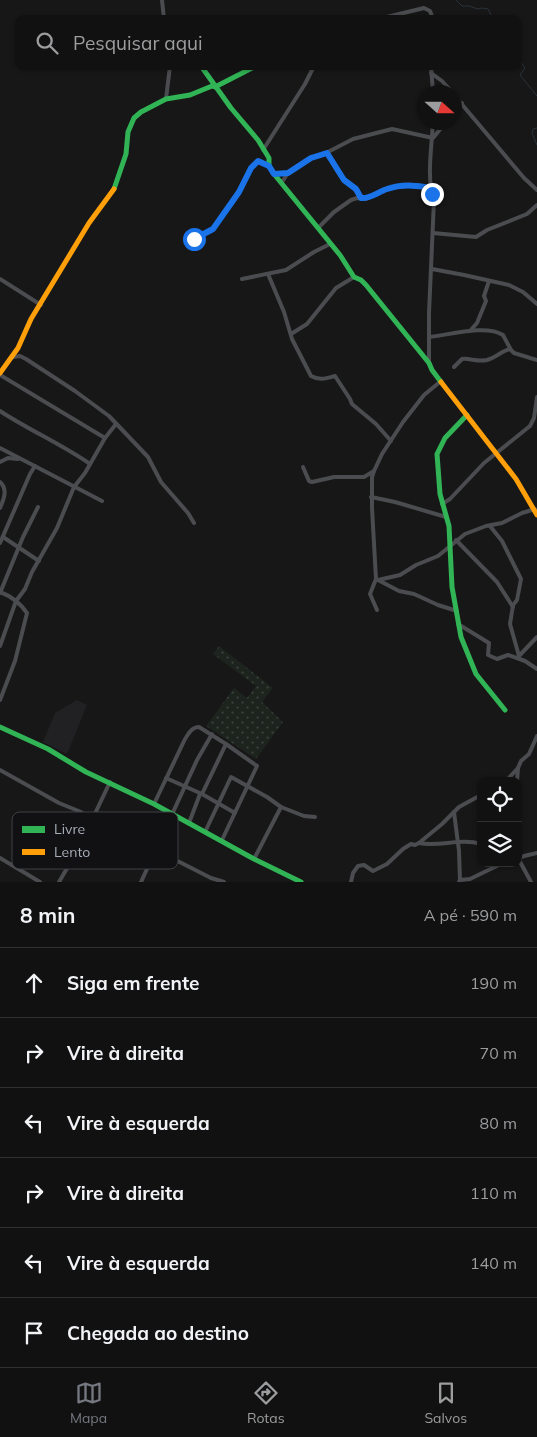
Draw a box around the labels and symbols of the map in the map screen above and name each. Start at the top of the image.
north arrow [417,85,462,130]
route end [421,183,444,206]
route start [183,228,206,251]
legend [12,812,178,869]
text: Livre [54,820,85,838]
text: Lento [54,843,90,861]

